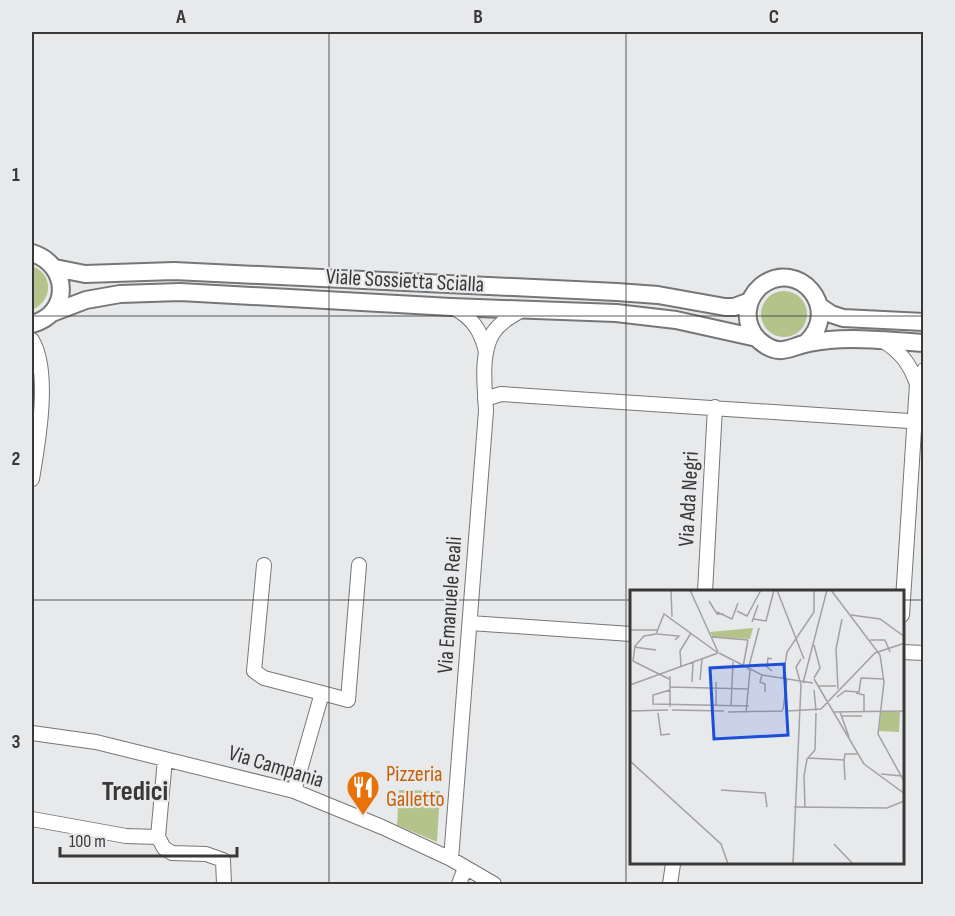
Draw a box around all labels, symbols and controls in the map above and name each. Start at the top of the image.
text: A [175,5,186,29]
text: B [473,5,483,29]
text: C [769,5,779,29]
text: 1 [12,163,20,187]
street label: Viale Sossietta Scialla [325,263,485,299]
text: 2 [12,447,20,471]
street label: Via Ada Negri [673,451,705,547]
street label: Via Emanuele Reali [432,536,468,674]
inset map [630,590,904,865]
text: 3 [12,730,21,754]
street label: Via Campania [225,740,327,794]
place label: Pizzeria Galletto [386,761,445,813]
restaurant icon: Pizzeria Galletto [345,769,381,816]
district label: Tredici [102,775,168,808]
scale bar [60,820,237,858]
text: 100 m [69,831,106,852]

